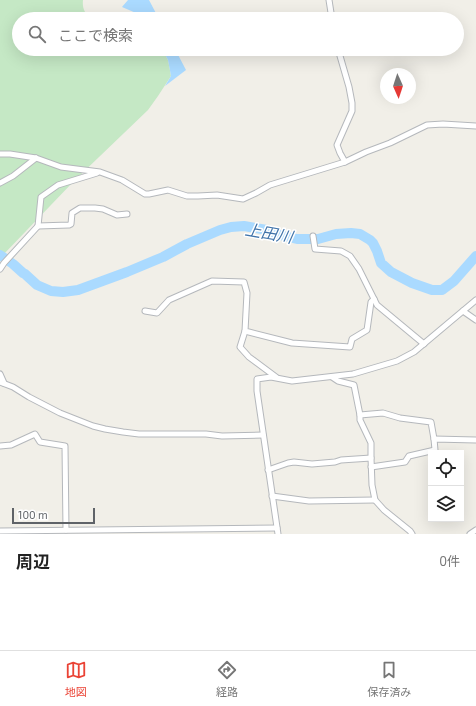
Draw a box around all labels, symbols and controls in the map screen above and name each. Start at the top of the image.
search box [12,12,464,56]
icon: search [26,23,48,45]
text: ここで検索 [58,26,133,44]
north arrow [380,68,416,104]
water label: 上田川 [244,219,296,246]
map controls [428,450,464,522]
button: locate [428,450,464,486]
button: layers [428,486,464,522]
scale bar [12,506,95,525]
text: 100 m [18,508,48,521]
text: 周辺 [16,551,50,571]
text: 0件 [439,553,460,569]
tab: 地図 [65,659,87,699]
tab: 経路 [216,659,238,699]
tab: 保存済み [367,659,411,699]

